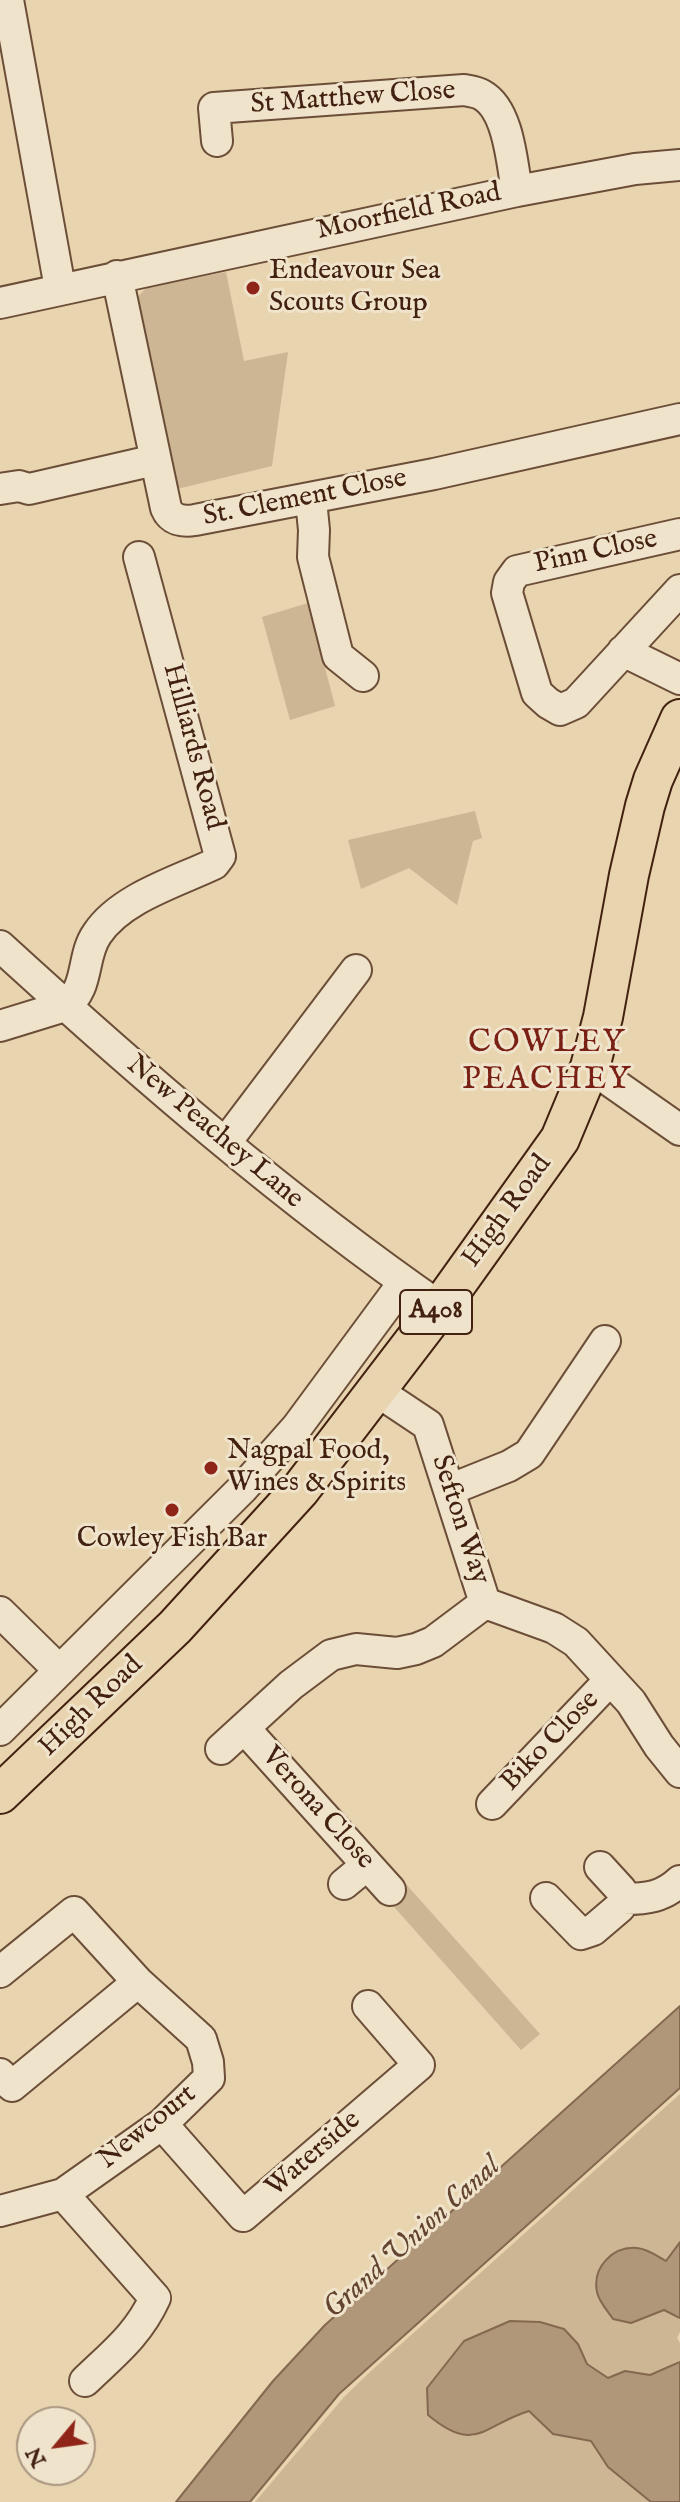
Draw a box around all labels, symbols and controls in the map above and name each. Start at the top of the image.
street label: St Matthew Close [249,75,457,123]
street label: Moorfield Road [314,177,504,249]
place label: Endeavour Sea Scouts Group [269,255,440,321]
marker: Endeavour Sea Scouts Group [244,279,262,297]
street label: St. Clement Close [200,463,410,535]
street label: Pinn Close [531,524,661,582]
street label: Hilliards Road [154,660,230,834]
district label: COWLEY PEACHEY [462,1025,632,1100]
street label: New Peachey Lane [119,1049,309,1217]
street label: High Road [456,1149,560,1275]
road number: A408 [400,1290,472,1334]
place label: Nagpal Food, Wines & Spirits [227,1435,406,1501]
street label: Sefton Way [422,1451,496,1589]
marker: Nagpal Food, Wines & Spirits [202,1459,220,1477]
marker: Cowley Fish Bar [163,1501,181,1519]
place label: Cowley Fish Bar [77,1523,267,1557]
street label: High Road [33,1649,151,1765]
street label: Biko Close [495,1685,607,1799]
street label: Verona Close [253,1741,381,1877]
street label: Newcourt [92,2078,204,2178]
street label: Waterside [260,2105,368,2205]
water label: Grand Union Canal [317,2150,509,2328]
north arrow [16,2406,96,2486]
text: N [20,2442,54,2472]

